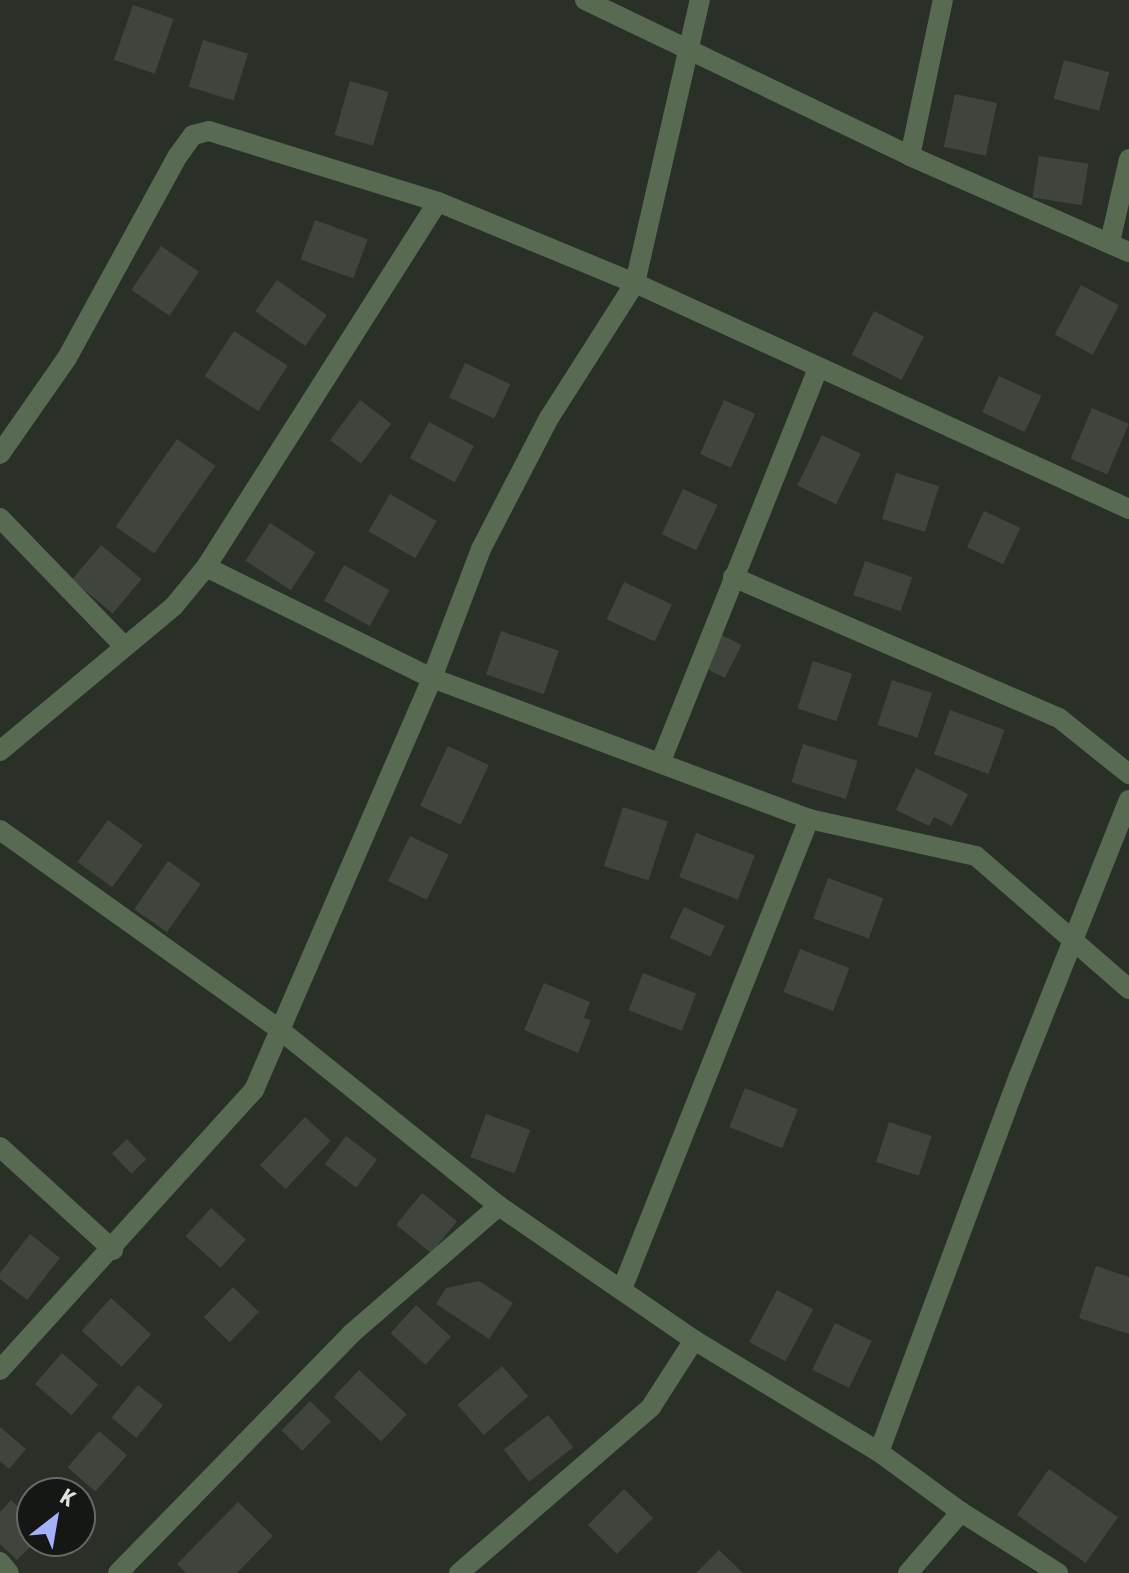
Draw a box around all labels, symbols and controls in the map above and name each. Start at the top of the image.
north arrow [16,1477,96,1557]
text: K [56,1484,79,1512]

